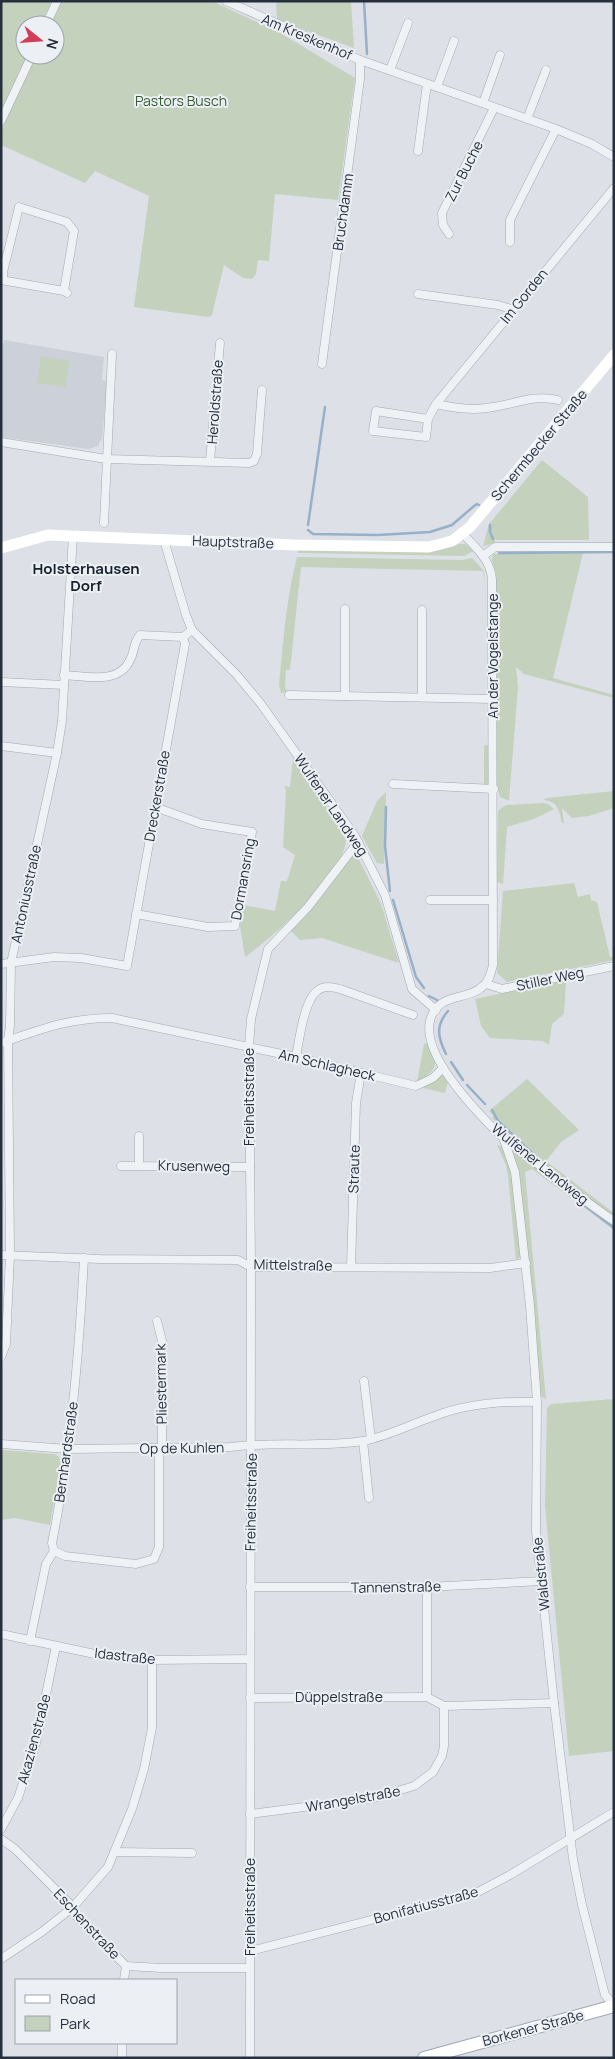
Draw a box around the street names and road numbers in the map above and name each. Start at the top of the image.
street label: Am Kreskenhof [259,9,356,64]
street label: Zur Buche [440,137,487,204]
street label: Bruchdamm [328,172,357,252]
street label: Im Gorden [496,264,552,327]
street label: Heroldstraße [202,359,227,445]
street label: Schermbecker Straße [486,385,591,504]
street label: Hauptstraße [192,531,274,552]
street label: An der Vogelstange [483,593,502,719]
street label: Dreckerstraße [139,749,174,843]
street label: Wulfener Landweg [290,750,373,860]
street label: Dormansring [226,836,259,921]
street label: Antoniusstraße [6,843,45,945]
street label: Stiller Weg [514,962,586,995]
street label: Am Schlagheck [277,1044,378,1085]
street label: Freiheitsstraße [239,1048,258,1146]
street label: Wulfener Landweg [488,1119,593,1209]
street label: Straute [343,1144,364,1194]
street label: Krusenweg [158,1155,230,1176]
street label: Mittelstraße [253,1254,333,1275]
street label: Pliestermark [150,1342,171,1425]
street label: Bernhardstraße [49,1400,82,1504]
street label: Op de Kuhlen [140,1437,224,1458]
street label: Freiheitsstraße [240,1453,261,1551]
street label: Waldstraße [527,1536,554,1612]
street label: Tannenstraße [351,1576,441,1597]
street label: Idastraße [94,1643,157,1668]
street label: Düppelstraße [295,1687,383,1706]
street label: Akazienstraße [12,1692,55,1786]
street label: Wrangelstraße [304,1781,402,1816]
street label: Freiheitsstraße [240,1858,259,1956]
street label: Bonifatiusstraße [371,1881,480,1928]
street label: Eschenstraße [50,1884,125,1963]
street label: Borkener Straße [480,2005,586,2050]

